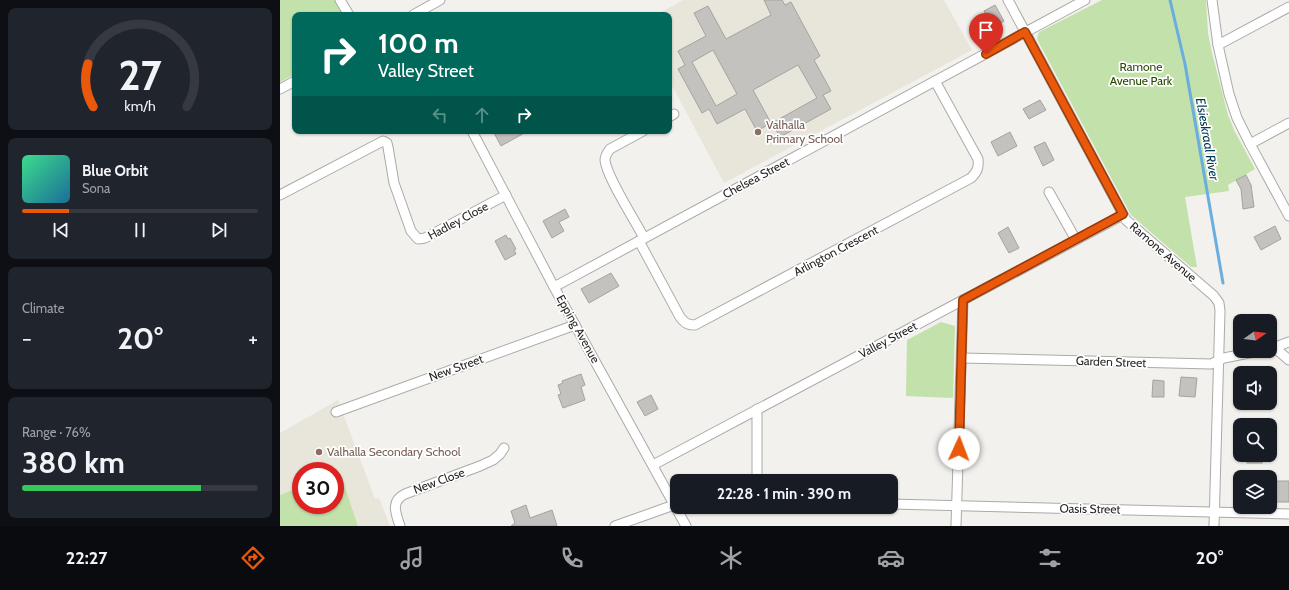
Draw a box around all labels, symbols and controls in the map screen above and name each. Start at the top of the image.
pin [969,13,1003,54]
icon: arrive [975,19,997,41]
text: 100 m [378,26,459,60]
icon: right [312,28,364,80]
text: 27 [118,50,162,100]
park label: Ramone Avenue Park [1110,59,1173,88]
text: Valley Street [378,60,474,82]
text: km/h [124,96,156,114]
water label: Elsieskraal River [1193,97,1223,182]
icon: left [429,104,451,126]
icon: ahead [471,104,493,126]
icon: right [513,104,535,126]
place label: Valhalla Primary School [766,117,843,146]
marker: Valhalla Primary School [753,127,763,137]
street label: Chelsea Street [720,154,792,201]
text: Blue Orbit [82,162,148,180]
text: Sona [82,180,110,196]
street label: Hadley Close [425,198,491,243]
icon: previous [50,219,72,241]
icon: pause [129,219,151,241]
icon: next [208,219,230,241]
street label: Ramone Avenue [1127,219,1200,285]
street label: Arlington Crescent [791,222,881,279]
street label: Epping Avenue [553,292,603,366]
text: Climate [22,300,64,316]
north arrow [1233,314,1277,358]
map controls [1233,314,1277,514]
street label: Valley Street [856,318,919,361]
text: 20° [117,320,163,357]
text: − [22,325,32,352]
text: + [248,325,258,352]
street label: New Street [427,351,485,384]
street label: Garden Street [1076,353,1147,370]
button: sound [1233,366,1277,410]
button: search [1233,418,1277,462]
text: Range · 76% [22,424,91,440]
position arrow [938,428,980,470]
text: 380 km [22,444,125,481]
place label: Valhalla Secondary School [327,444,461,459]
marker: Valhalla Secondary School [314,447,324,457]
speed limit sign: 30 [292,462,344,514]
street label: New Close [411,464,467,497]
button: layers [1233,470,1277,514]
text: 22:28 · 1 min · 390 m [717,485,851,503]
street label: Oasis Street [1059,500,1121,517]
icon: directions [239,544,267,572]
icon: music [398,544,426,572]
icon: phone [558,544,586,572]
icon: climate [717,544,745,572]
icon: car [877,544,905,572]
icon: filters [1036,544,1064,572]
text: 22:27 [66,547,107,569]
text: 20° [1196,547,1223,569]

